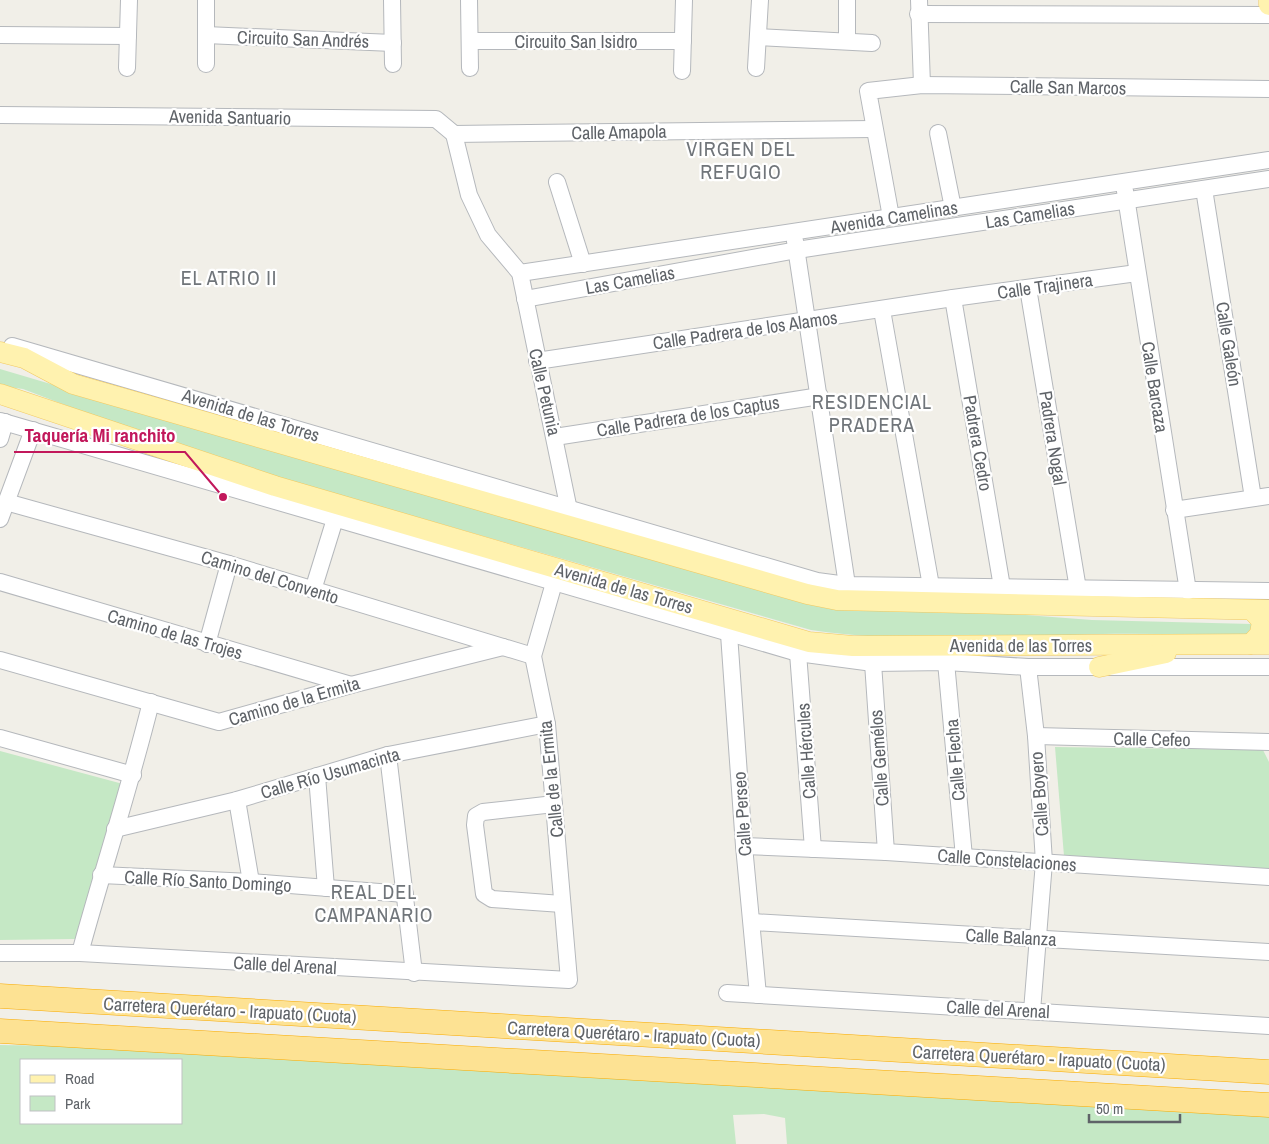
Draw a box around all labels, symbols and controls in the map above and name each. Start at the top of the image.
street label: Circuito San Andrés [237,24,369,54]
street label: Circuito San Isidro [514,29,638,54]
street label: Calle San Marcos [1010,73,1126,101]
street label: Avenida Santuario [168,103,291,131]
street label: Calle Amapola [571,119,667,145]
district label: VIRGEN DEL REFUGIO [686,135,796,185]
street label: Avenida Camelinas [828,195,959,240]
street label: Las Camelias [983,196,1077,234]
street label: Las Camelias [583,260,677,300]
district label: EL ATRIO II [181,264,277,291]
street label: Calle Trajinera [996,267,1094,305]
street label: Calle Galeón [1210,300,1248,388]
street label: Calle Padrera de los Alamos [651,305,839,355]
street label: Calle Barcaza [1135,340,1175,434]
street label: Calle Petunia [523,346,567,438]
street label: Avenida de las Torres [178,382,323,448]
district label: RESIDENCIAL PRADERA [812,388,932,438]
street label: Calle Padrera de los Captus [595,389,781,443]
street label: Padrera Nogal [1033,389,1073,487]
street label: Padrera Cedro [957,393,999,493]
callout: Taquería Mi ranchito [14,418,185,452]
text: Taquería Mi ranchito [24,422,176,448]
street label: Camino del Convento [198,544,342,610]
street label: Avenida de las Torres [551,556,696,620]
street label: Camino de las Trojes [105,603,245,665]
street label: Avenida de las Torres [949,633,1092,658]
street label: Camino de la Ermita [225,670,363,732]
street label: Calle Hércules [790,702,822,800]
street label: Calle Gemélos [863,709,895,807]
street label: Calle Flecha [939,718,971,802]
street label: Calle de la Ermita [532,719,570,839]
street label: Calle Cefeo [1113,726,1191,752]
street label: Calle Río Usumacinta [258,741,402,805]
street label: Calle Boyero [1024,751,1054,837]
street label: Calle Perseo [727,771,757,857]
street label: Calle Constelaciones [937,843,1077,877]
street label: Calle Río Santo Domingo [124,864,292,898]
district label: REAL DEL CAMPANARIO [314,878,434,928]
street label: Calle Balanza [965,922,1057,952]
street label: Calle del Arenal [233,950,337,980]
street label: Carretera Querétaro - Irapuato (Cuota) [103,991,357,1029]
street label: Calle del Arenal [946,994,1050,1024]
street label: Carretera Querétaro - Irapuato (Cuota) [507,1015,761,1053]
street label: Carretera Querétaro - Irapuato (Cuota) [912,1039,1166,1077]
legend [20,1059,182,1124]
text: Road [65,1068,94,1089]
scale bar [1089,1092,1180,1124]
text: Park [65,1093,91,1114]
text: 50 m [1096,1098,1123,1119]

